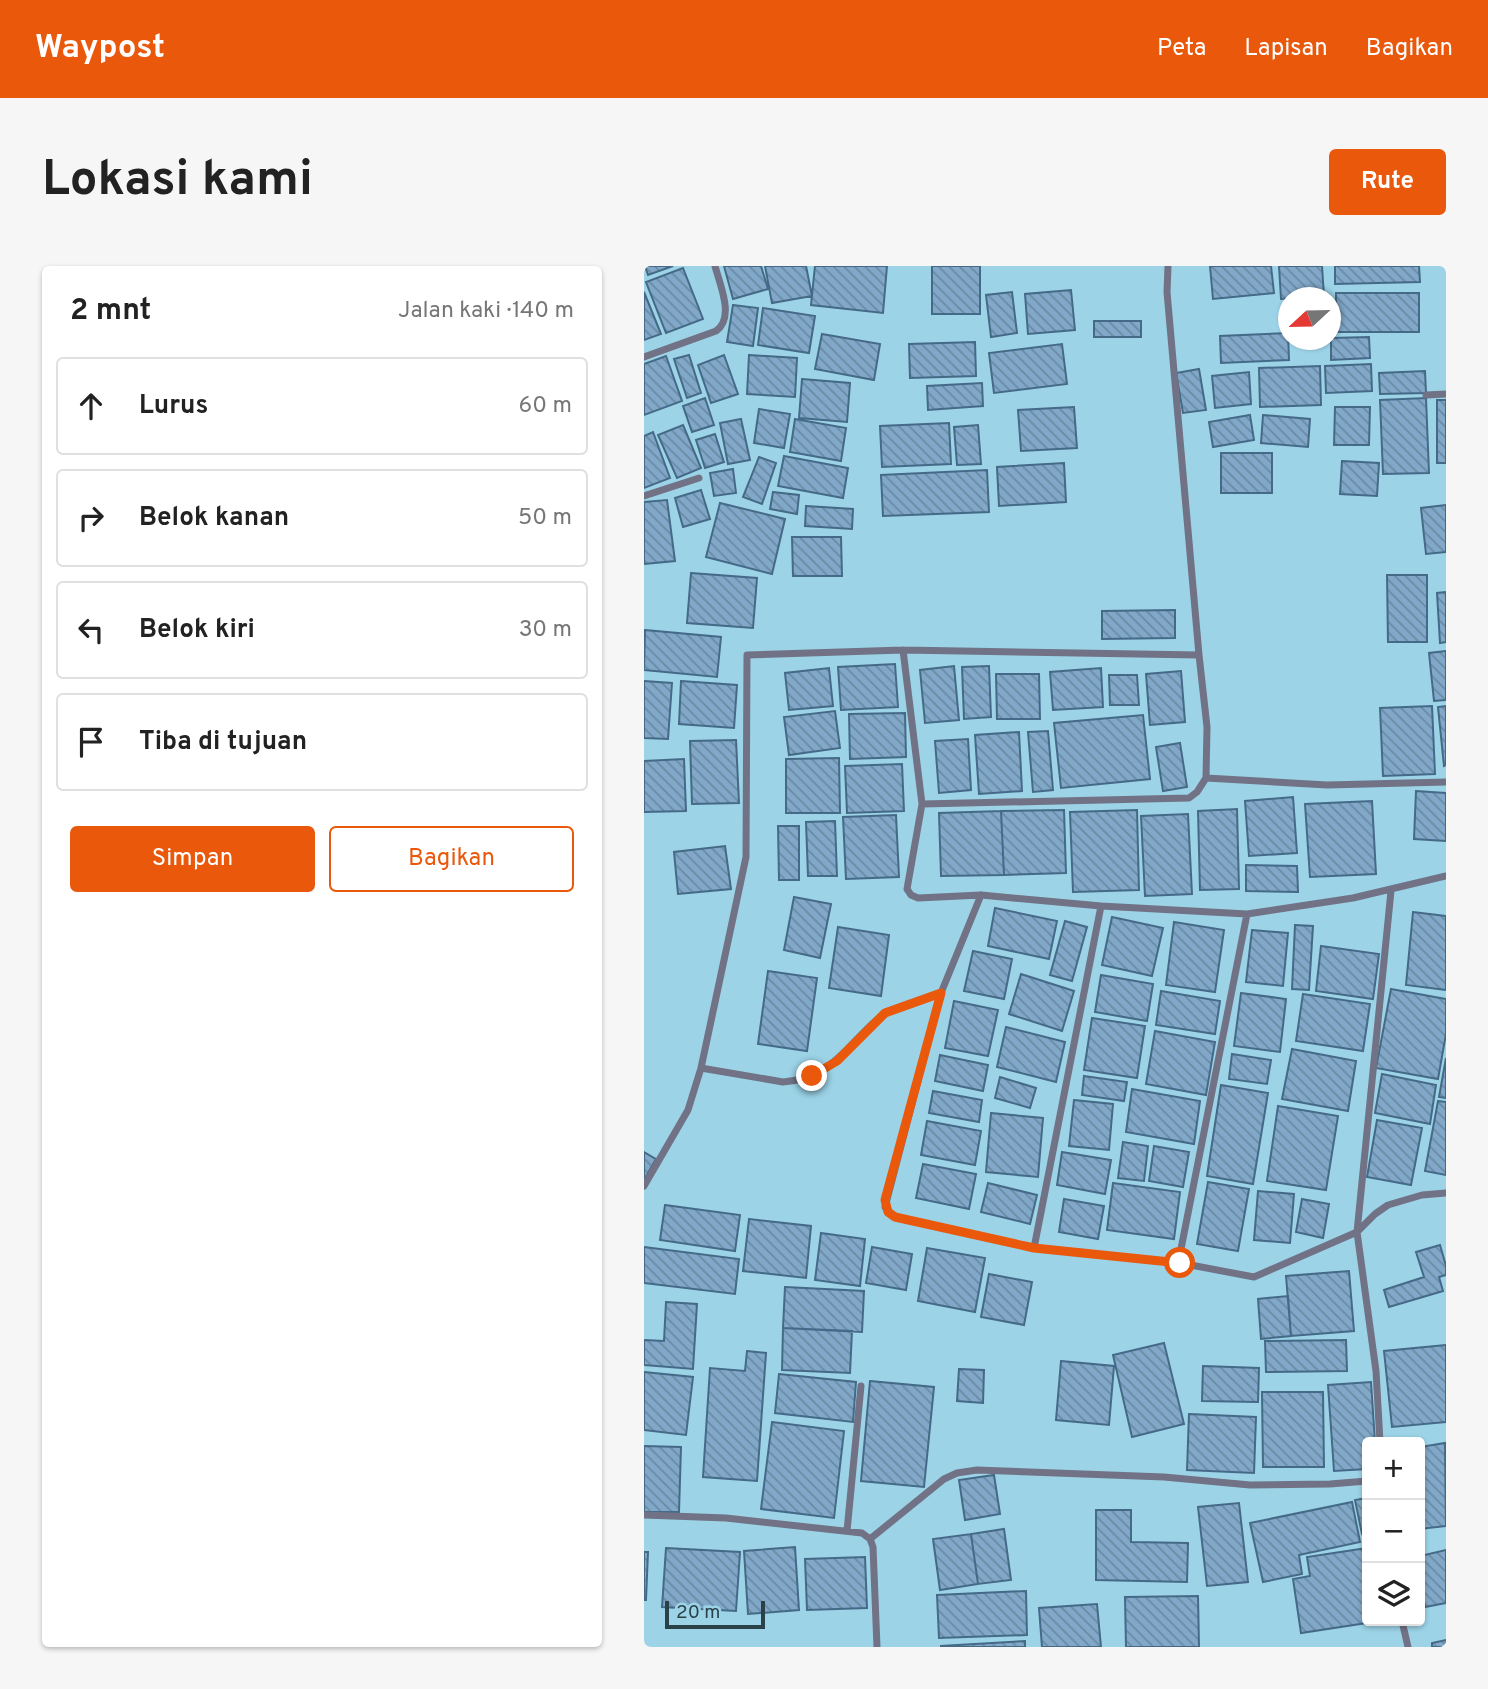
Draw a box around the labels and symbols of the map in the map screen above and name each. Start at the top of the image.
north arrow [1278,287,1341,350]
route end [796,1060,827,1091]
route start [1164,1247,1195,1278]
scale bar [665,1598,765,1630]

